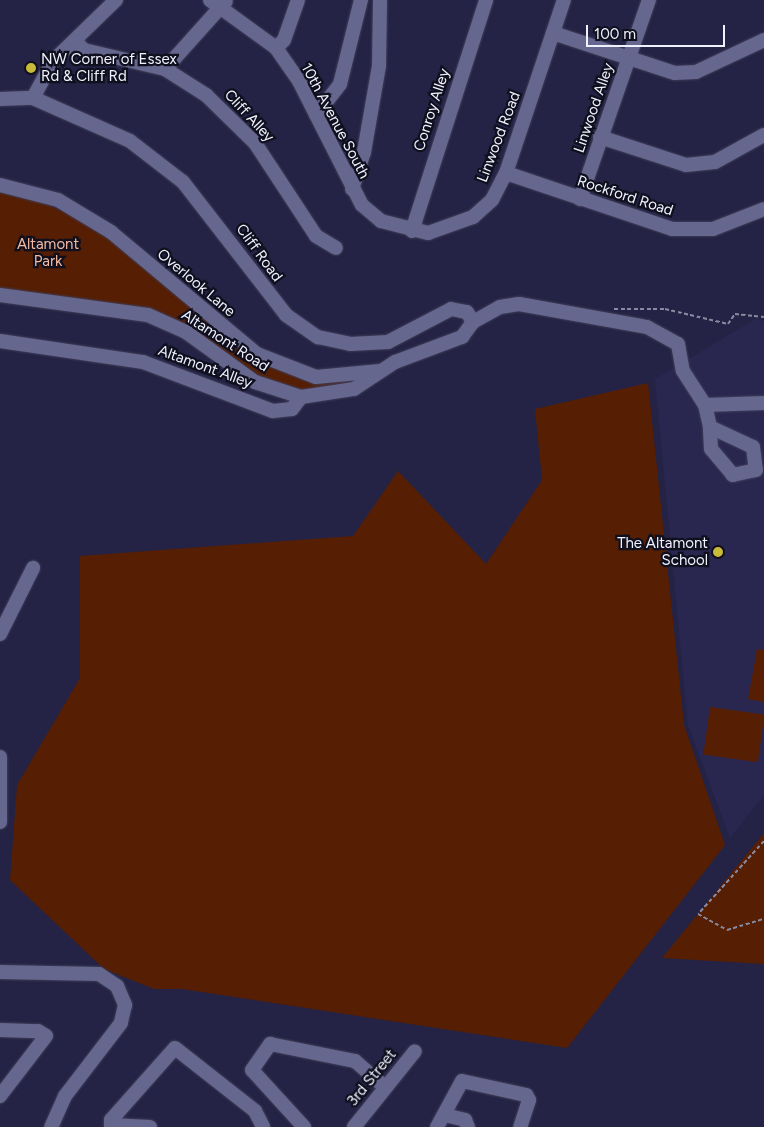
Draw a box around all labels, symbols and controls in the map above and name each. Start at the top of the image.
scale bar [589,15,728,47]
text: 100 m [594,25,636,43]
place label: NW Corner of Essex Rd & Cliff Rd [41,50,177,85]
street label: 10th Avenue South [297,60,373,182]
street label: Linwood Alley [570,61,618,155]
marker: NW Corner of Essex Rd & Cliff Rd [25,62,37,74]
street label: Conroy Alley [410,66,454,154]
street label: Cliff Alley [220,86,278,146]
street label: Linwood Road [473,89,525,185]
street label: Rockford Road [575,172,675,220]
street label: Cliff Road [232,221,286,285]
park label: Altamont Park [17,235,79,270]
street label: Overlook Lane [153,245,239,321]
street label: Altamont Road [178,306,272,376]
street label: Altamont Alley [156,342,254,392]
place label: The Altamont School [617,534,708,569]
marker: The Altamont School [712,546,724,558]
street label: 3rd Street [344,1046,400,1110]

